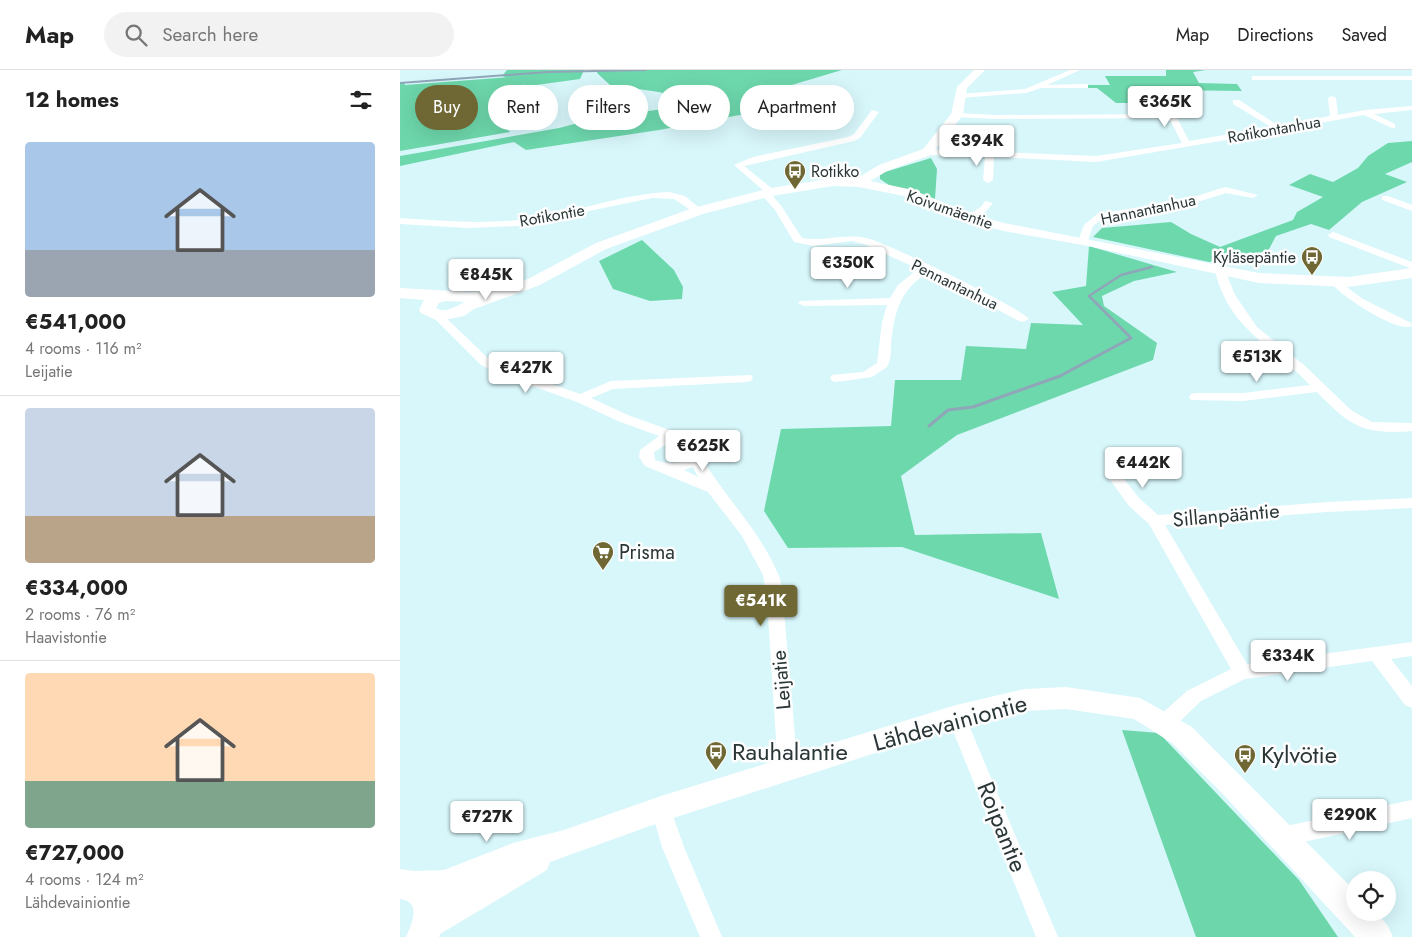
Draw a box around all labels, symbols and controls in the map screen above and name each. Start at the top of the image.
search box [104,12,454,57]
text: Map [25,17,74,52]
icon: search [122,21,150,49]
text: Search here [162,21,258,48]
text: Map [1176,22,1209,48]
text: Directions [1237,22,1313,48]
text: Saved [1341,22,1387,48]
text: 12 homes [25,85,119,115]
chip: Buy [415,85,478,130]
chip: Rent [488,85,558,130]
chip: Filters [568,85,648,130]
chip: New [658,85,730,130]
chip: Apartment [740,85,854,130]
pin: €365K [1130,85,1200,128]
icon: filters [347,86,375,114]
text: €365K [1139,90,1191,113]
street label: Rotikontanhua [1226,110,1322,149]
pin: €394K [942,124,1012,167]
text: €394K [950,129,1004,152]
bus stop icon: Rotikko [783,159,807,190]
place label: Rotikko [811,160,860,183]
icon: home [155,175,245,265]
street label: Koivumäentie [904,184,996,235]
street label: Hannantanhua [1099,188,1198,231]
street label: Rotikontie [518,198,587,233]
bus stop icon: Kyläsepäntie [1300,245,1324,276]
pin: €350K [813,246,883,289]
place label: Kyläsepäntie [1213,246,1296,269]
text: €350K [822,251,874,274]
street label: Pennantanhua [908,254,1002,315]
pin: €845K [451,258,521,301]
text: €845K [459,263,513,286]
text: €541,000 [25,307,126,337]
text: 4 rooms · 116 m² [25,337,142,360]
pin: €513K [1222,340,1292,383]
text: €513K [1232,345,1282,368]
pin: €427K [491,352,561,394]
text: €427K [500,356,552,379]
text: Leijatie [25,360,73,383]
pin: €625K [668,430,738,472]
text: €625K [676,434,730,457]
icon: home [155,440,245,530]
pin: €442K [1108,446,1178,489]
text: €442K [1116,451,1170,474]
street label: Sillanpääntie [1171,496,1281,535]
place label: Prisma [619,538,675,567]
supermarket icon: Prisma [591,540,615,571]
text: €334,000 [25,573,128,603]
pin: €541K [726,584,796,627]
text: €541K [735,589,787,612]
text: 2 rooms · 76 m² [25,603,135,626]
text: Haavistontie [25,626,107,649]
pin: €334K [1253,640,1323,682]
text: €334K [1262,644,1314,667]
street label: Leijatie [764,649,799,711]
street label: Lähdevainiontie [869,685,1031,760]
icon: home [155,705,245,795]
place label: Rauhalantie [732,734,848,769]
place label: Kylvötie [1261,737,1337,772]
bus stop icon: Rauhalantie [704,740,728,771]
bus stop icon: Kylvötie [1233,743,1257,774]
street label: Roipantie [968,776,1036,877]
pin: €290K [1315,798,1385,841]
pin: €727K [452,800,522,843]
text: €290K [1323,803,1377,826]
text: €727K [461,805,513,828]
text: €727,000 [25,838,124,868]
text: 4 rooms · 124 m² [25,868,144,891]
map controls [1346,871,1396,921]
button: locate [1346,871,1396,921]
text: Lähdevainiontie [25,891,130,914]

